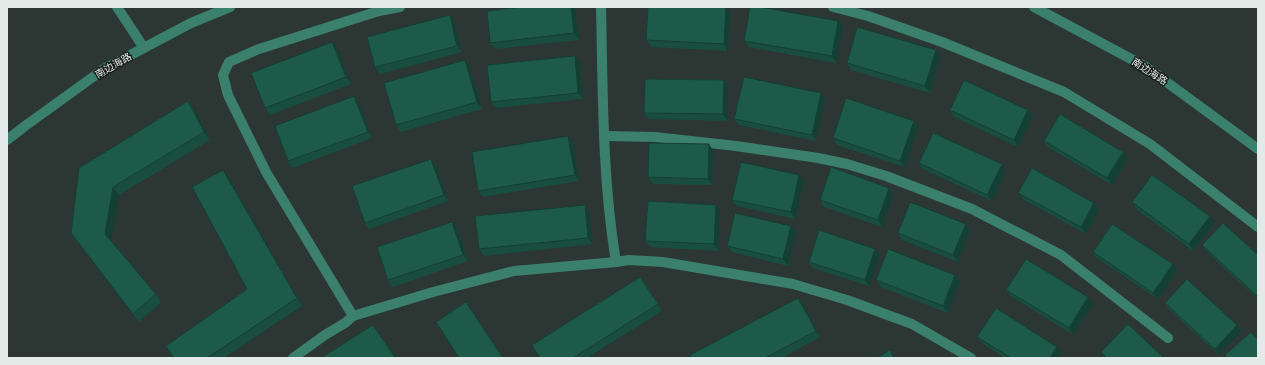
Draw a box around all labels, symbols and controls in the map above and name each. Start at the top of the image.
street label: 南边海路 [93,51,134,81]
street label: 南边海路 [1129,56,1169,88]

